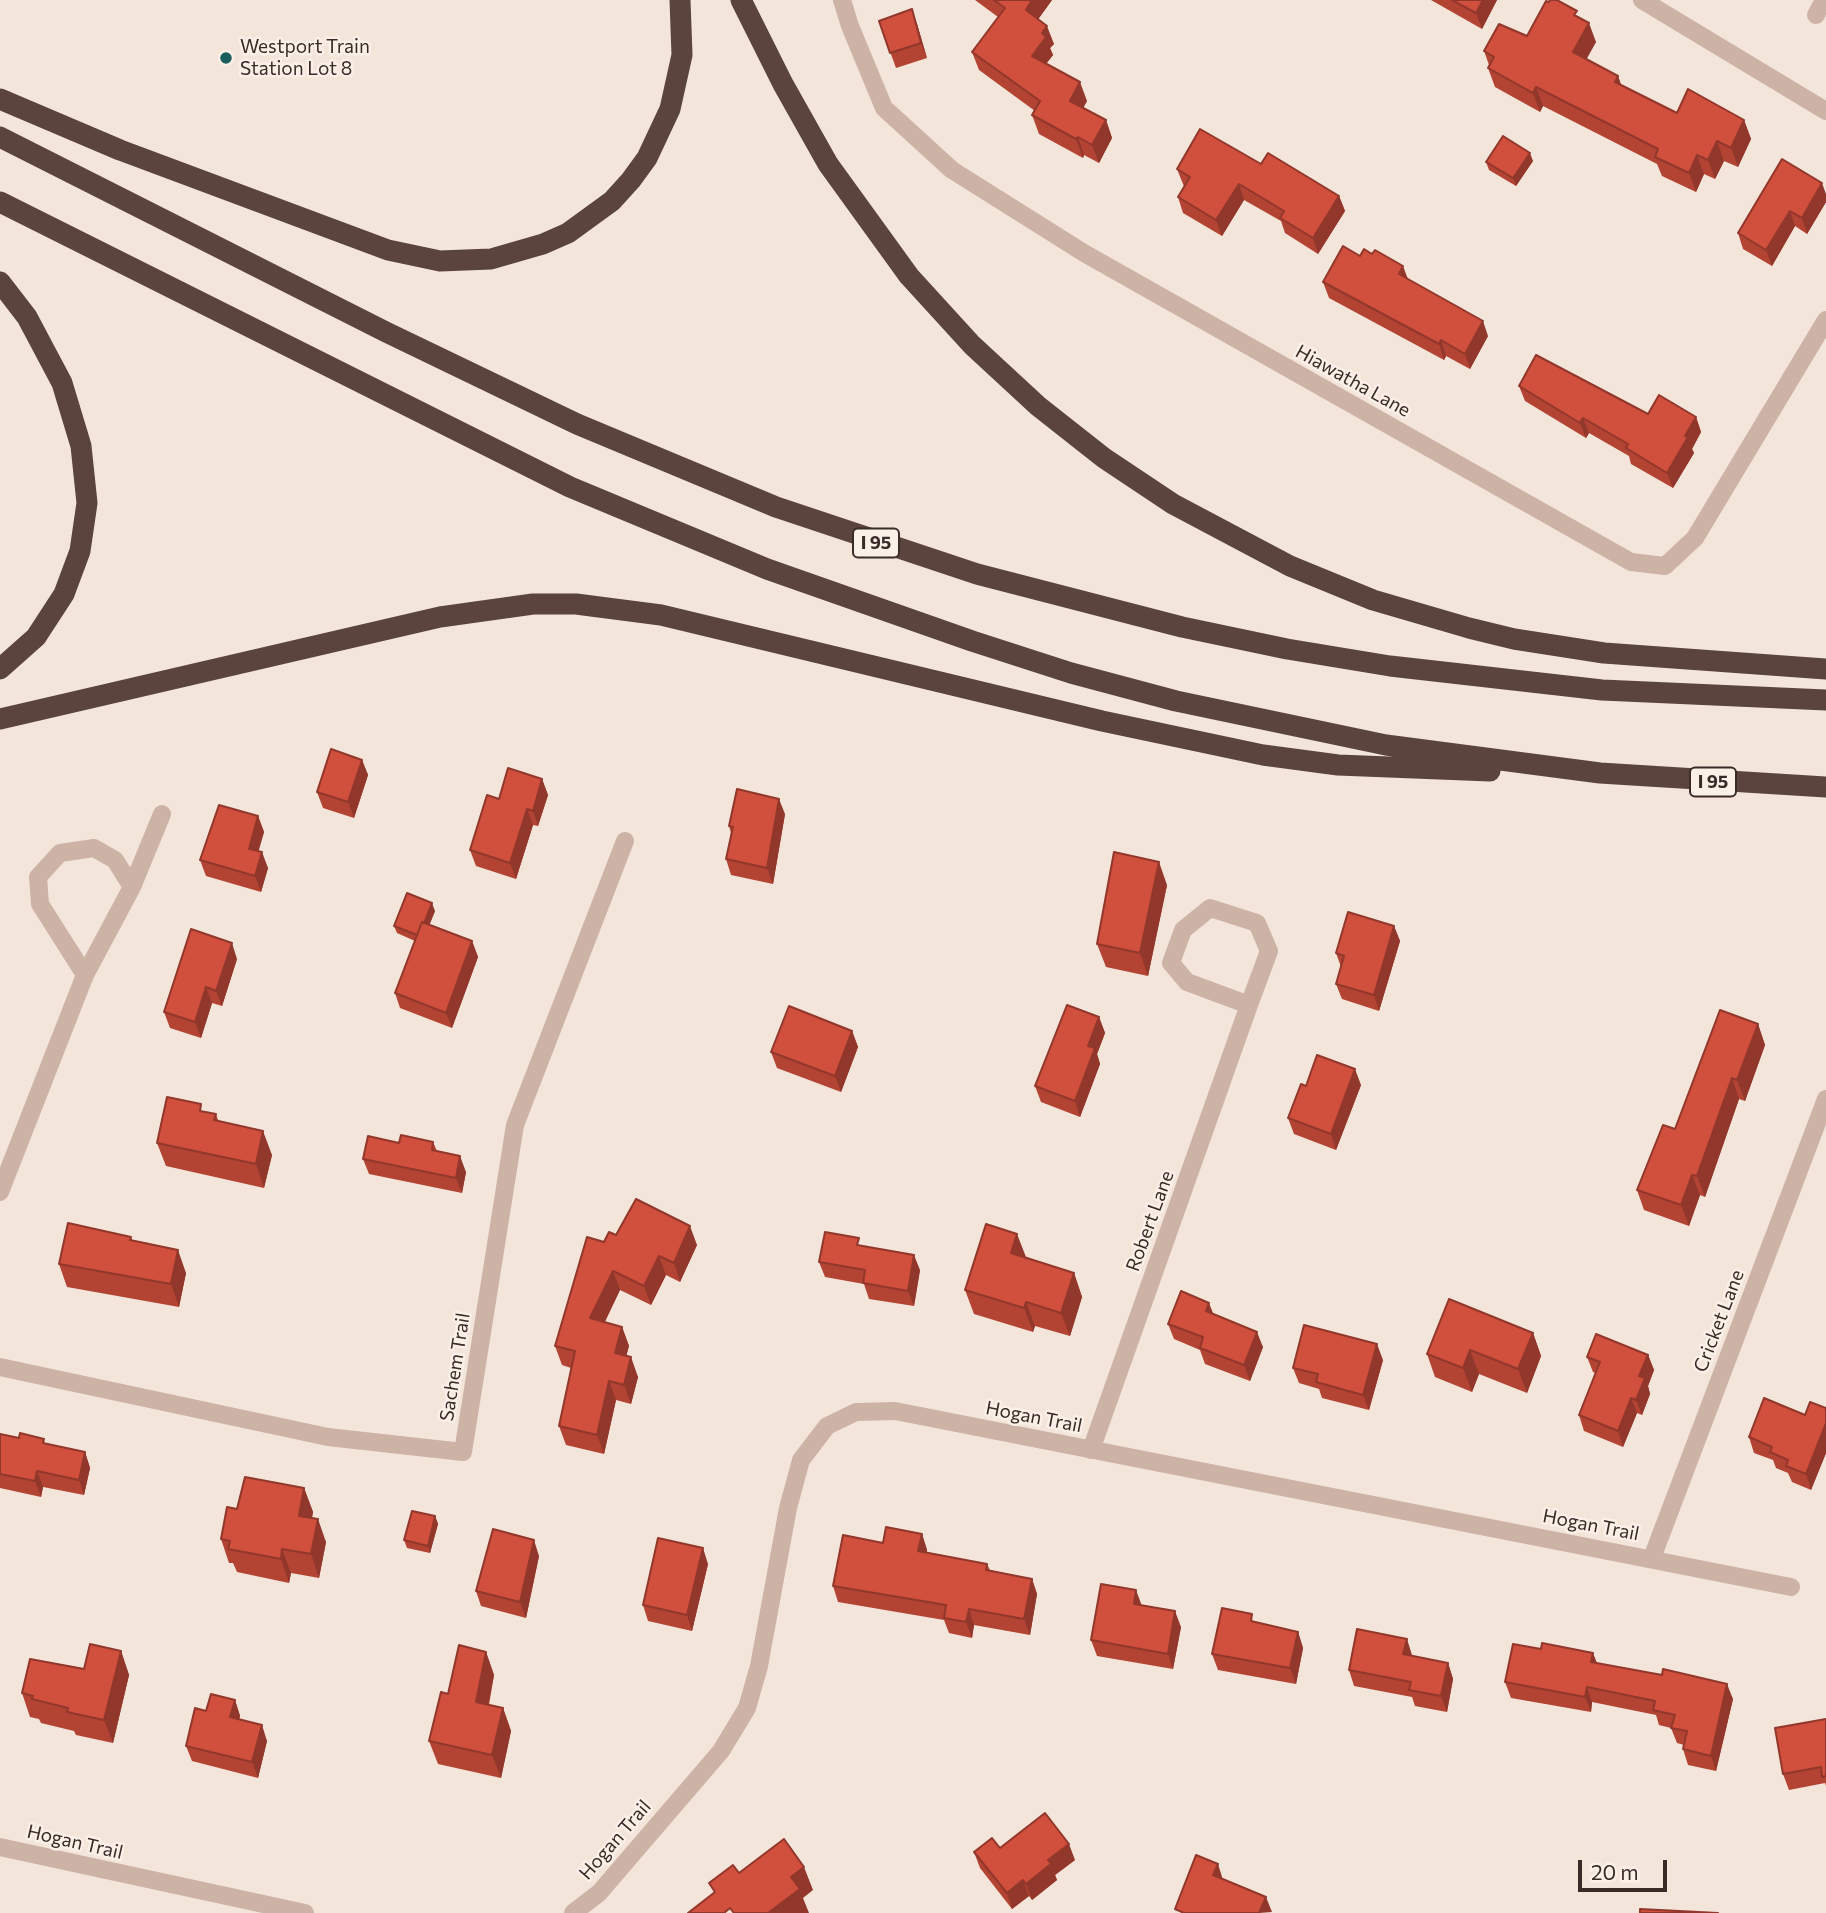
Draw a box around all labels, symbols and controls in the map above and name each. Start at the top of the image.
place label: Westport Train Station Lot 8 [240,36,370,80]
marker: Westport Train Station Lot 8 [218,50,234,66]
street label: Hiawatha Lane [1292,340,1414,422]
road number: I 95 [853,528,899,558]
road number: I 95 [1690,768,1736,796]
street label: Robert Lane [1121,1168,1179,1274]
street label: Cricket Lane [1689,1267,1749,1375]
street label: Sachem Trail [435,1311,475,1423]
street label: Hogan Trail [984,1396,1084,1438]
street label: Hogan Trail [1541,1504,1641,1546]
street label: Hogan Trail [574,1796,656,1884]
street label: Hogan Trail [25,1820,125,1864]
scale bar [1581,1846,1670,1890]
text: 20 m [1591,1859,1639,1884]

